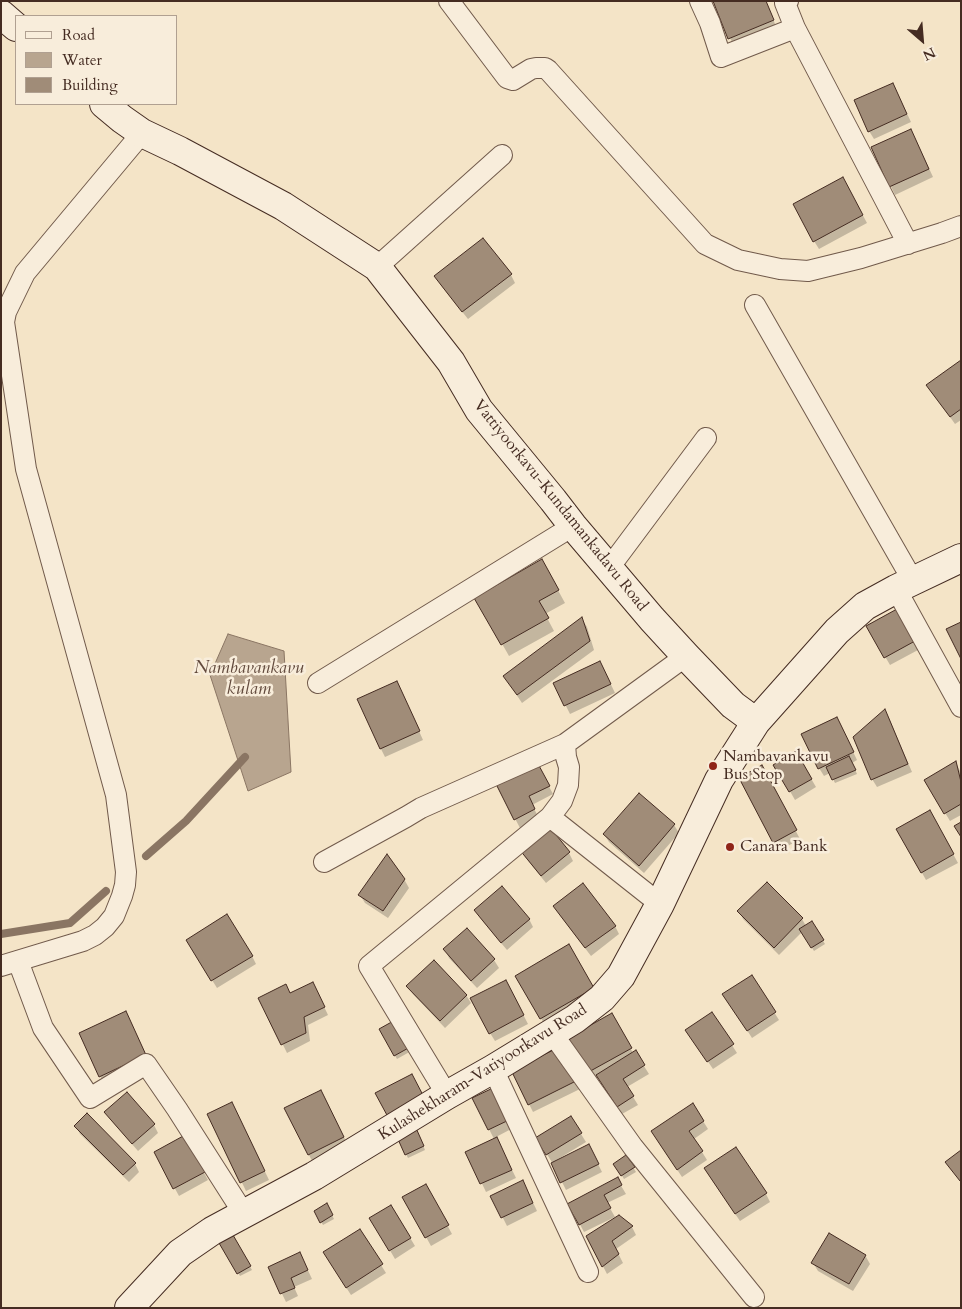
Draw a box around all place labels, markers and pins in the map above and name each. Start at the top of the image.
place label: Nambavankavu Bus Stop [723,747,829,785]
marker: Nambavankavu Bus Stop [707,760,719,772]
place label: Canara Bank [740,837,828,857]
marker: Canara Bank [724,841,736,853]

